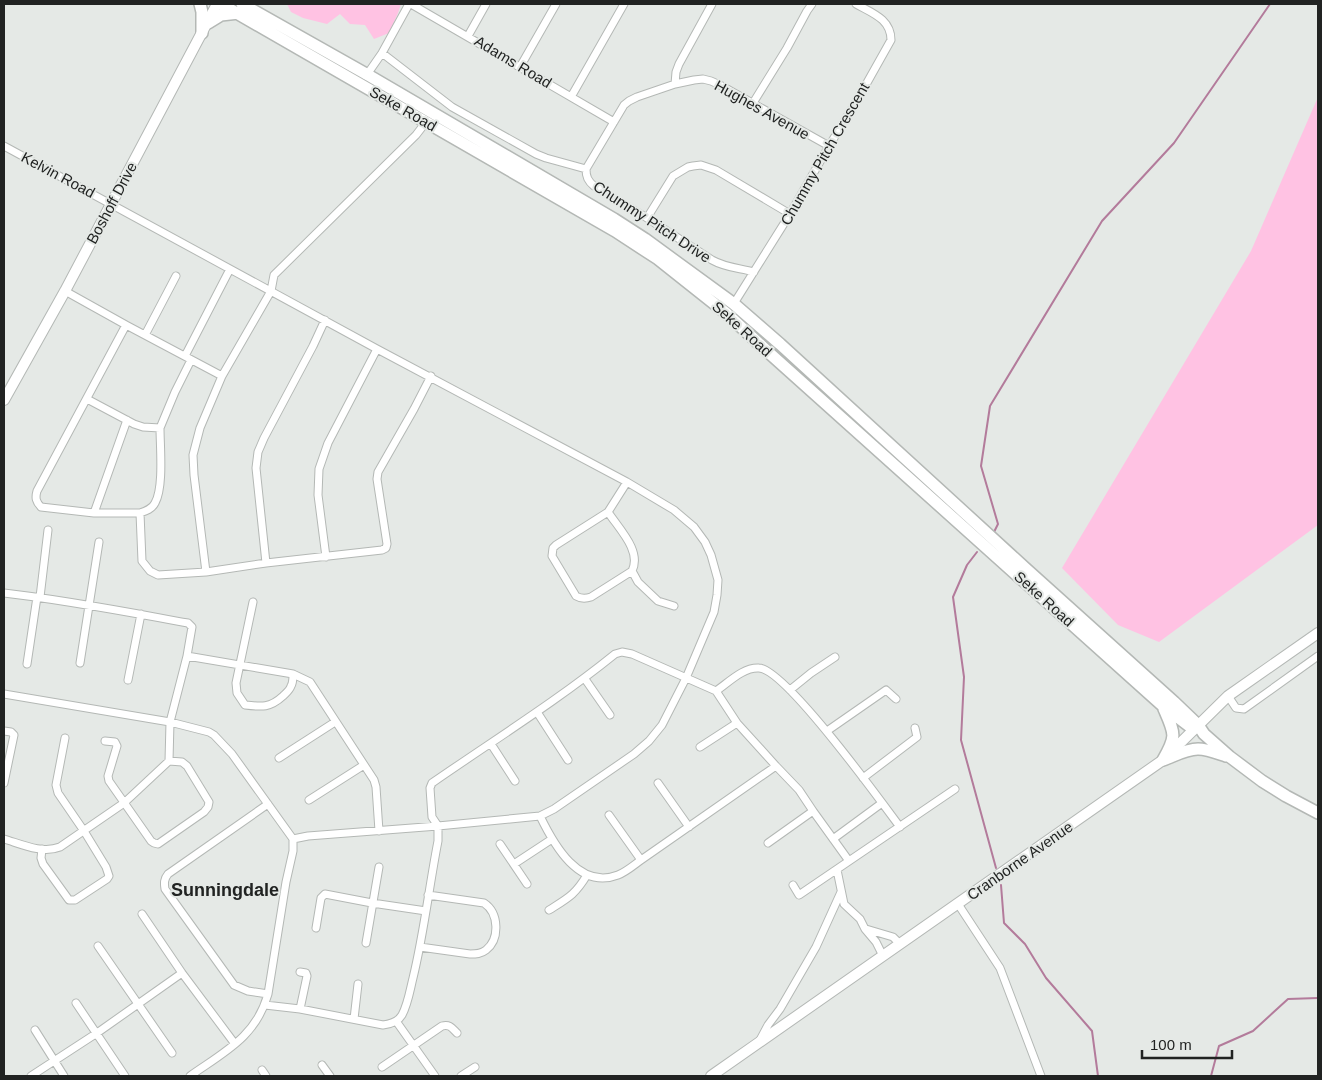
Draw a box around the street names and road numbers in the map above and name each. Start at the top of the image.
street label: Adams Road [472,32,555,91]
street label: Hughes Avenue [712,77,813,143]
street label: Chummy Pitch Crescent [777,79,873,228]
street label: Seke Road [367,83,440,134]
street label: Kelvin Road [19,148,98,201]
street label: Boshoff Drive [83,159,140,246]
street label: Chummy Pitch Drive [590,177,714,266]
street label: Seke Road [709,297,776,360]
street label: Seke Road [1011,567,1078,630]
street label: Cranborne Avenue [964,818,1076,903]

